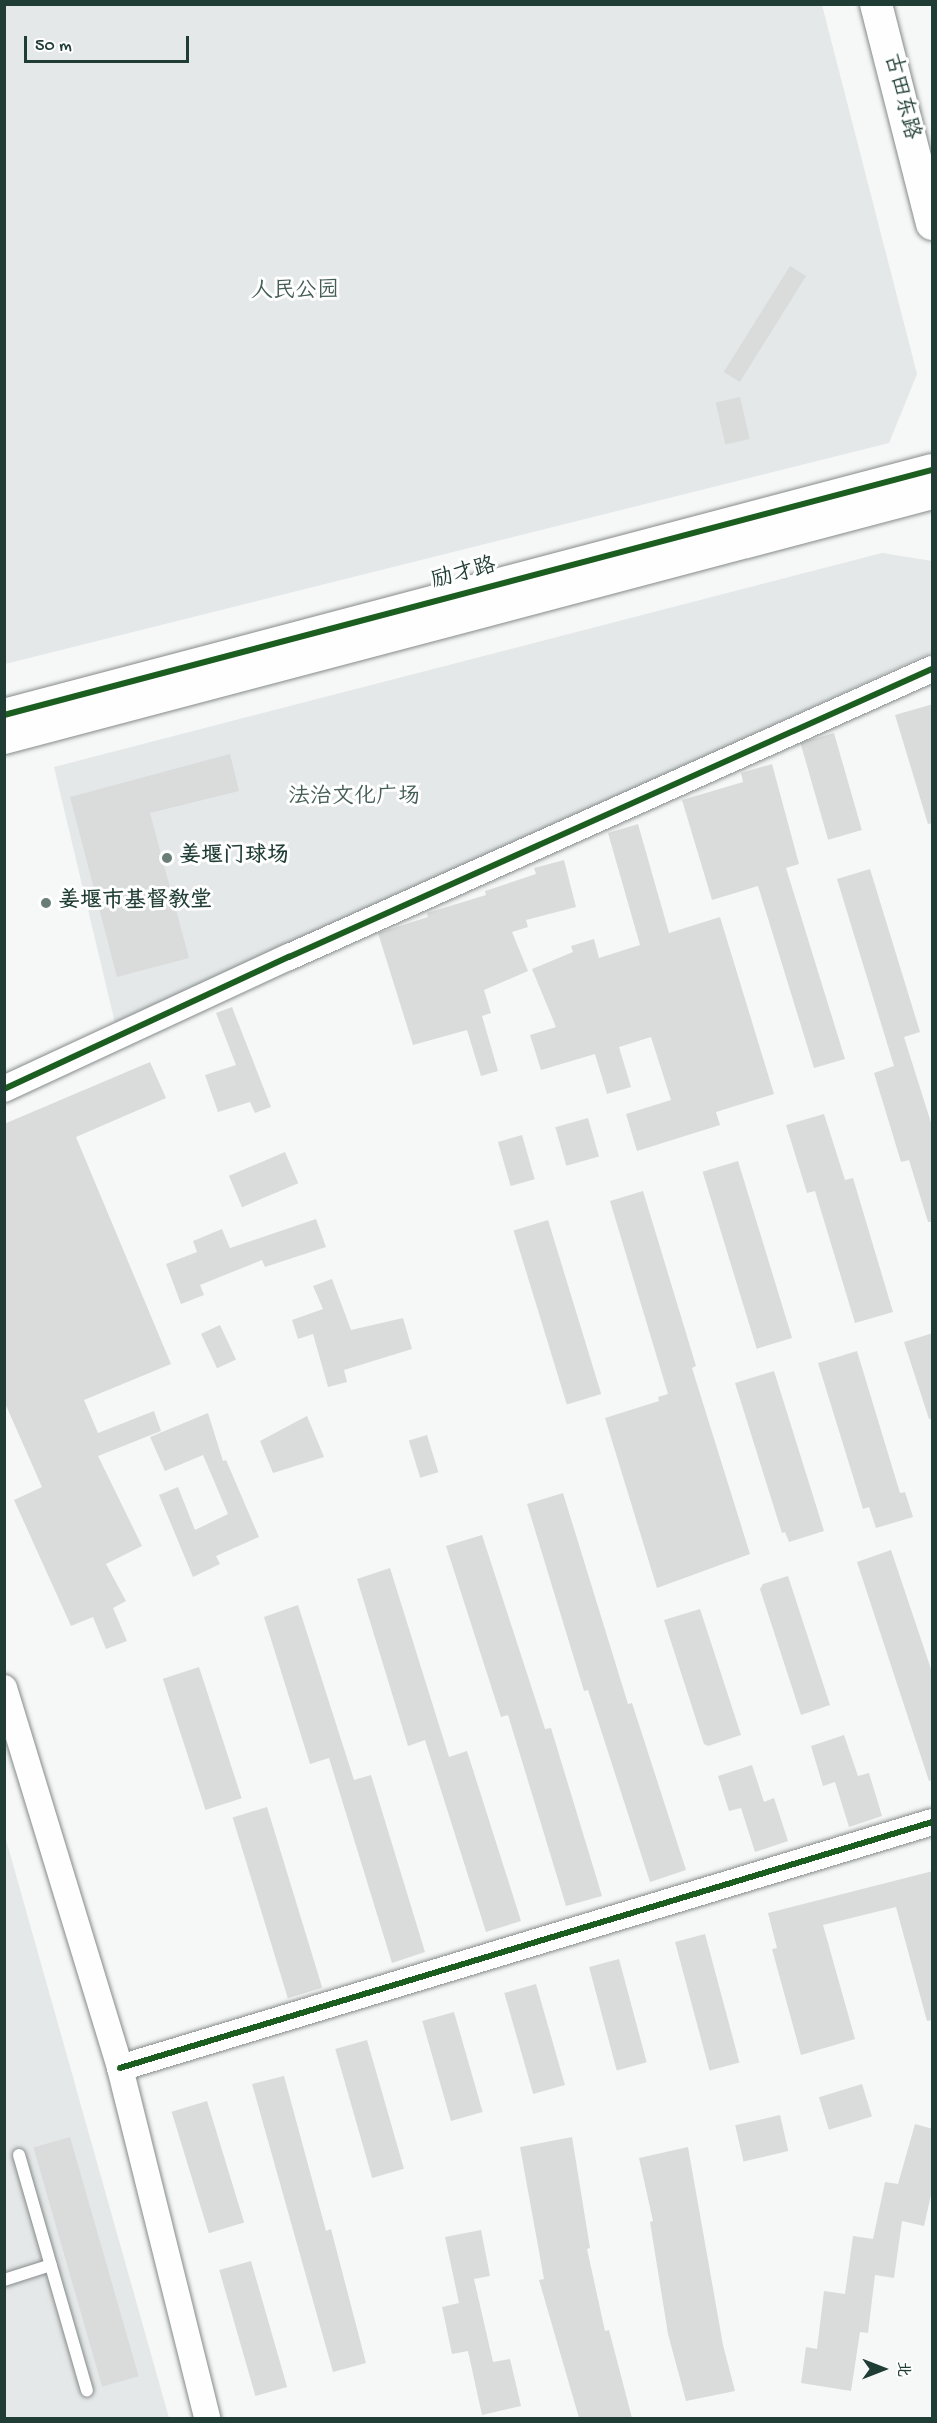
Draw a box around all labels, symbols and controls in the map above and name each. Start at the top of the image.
scale bar [27,24,192,62]
text: 50 m [35,36,72,57]
street label: 古田东路 [877,51,923,143]
park label: 人民公园 [251,280,339,306]
street label: 励才路 [429,554,499,596]
park label: 法治文化广场 [288,786,420,812]
place label: 姜堰门球场 [179,845,289,871]
marker: 姜堰门球场 [160,851,174,865]
place label: 姜堰市基督教堂 [58,890,212,916]
marker: 姜堰市基督教堂 [39,896,53,910]
north arrow [853,2339,913,2399]
text: 北 [892,2361,911,2377]

